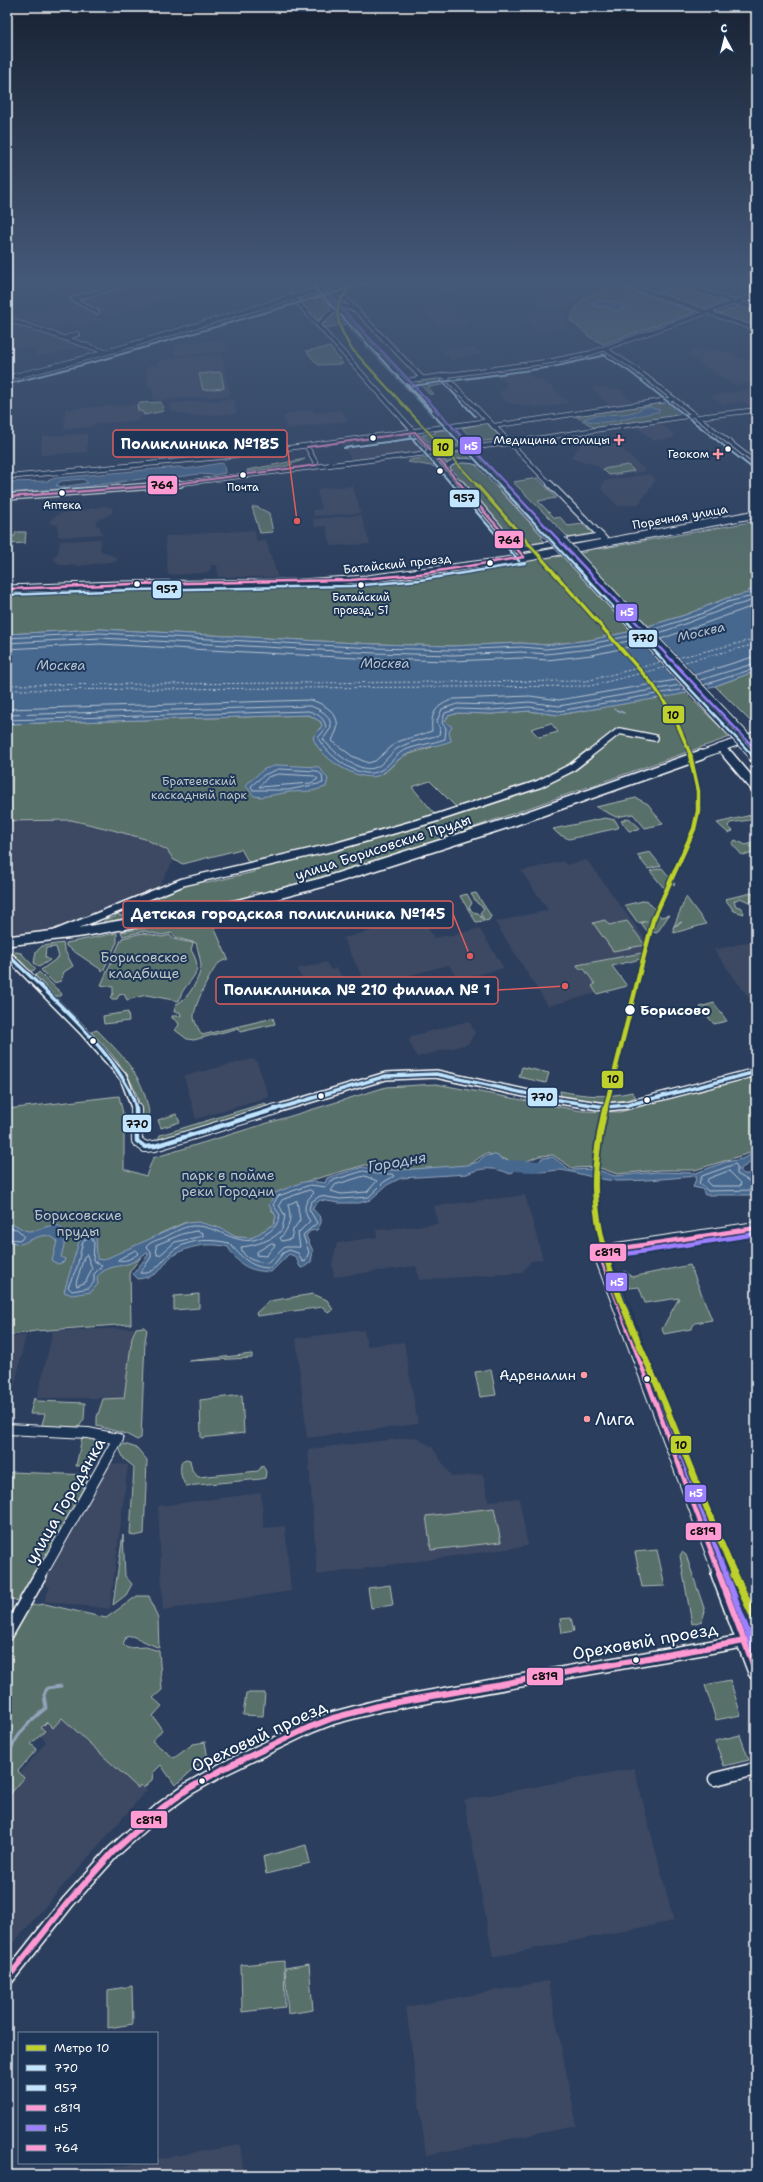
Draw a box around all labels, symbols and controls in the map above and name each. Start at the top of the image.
north arrow [705,18,745,58]
text: С [720,21,728,36]
callout: Поликлиника №185 [113,430,287,457]
place label: Медицина столицы [494,432,610,448]
unlabelled marker [368,433,378,443]
text: Поликлиника №185 [121,434,279,454]
marker: Медицина столицы [613,434,625,446]
line badge: н5 [459,436,482,455]
line badge: 10 [432,438,454,457]
text: н5 [464,439,478,454]
text: 10 [437,440,449,455]
unlabelled marker [723,444,733,454]
place label: Геоком [668,446,709,462]
marker: Геоком [712,448,724,460]
unlabelled marker [435,466,445,476]
marker: Почта [238,470,248,480]
line badge: 764 [147,475,178,495]
text: 764 [151,478,174,493]
place label: Почта [227,480,259,495]
marker: Аптека [57,488,67,498]
line badge: 957 [449,489,480,508]
text: 957 [453,491,475,506]
place label: Аптека [43,498,81,513]
street label: Поречная улица [631,501,729,533]
line badge: 764 [494,530,524,549]
text: 764 [498,533,521,548]
street label: Батайский проезд [342,550,452,578]
unlabelled marker [485,558,495,568]
unlabelled marker [132,579,142,589]
line badge: 957 [152,580,182,599]
marker: Батайский проезд, 51 [356,580,366,590]
text: 957 [156,582,178,597]
place label: Батайский проезд, 51 [332,590,390,618]
line badge: н5 [615,603,638,622]
text: н5 [620,605,634,620]
water label: Москва [675,618,727,646]
line badge: 770 [628,629,658,648]
text: 770 [632,631,655,646]
water label: Москва [361,655,409,672]
water label: Москва [37,657,85,674]
line badge: 10 [662,705,685,724]
text: 10 [667,708,679,723]
park label: Братеевский каскадный парк [151,773,248,803]
street label: улица Борисовские Пруды [293,810,473,884]
callout: Детская городская поликлиника №145 [123,901,453,928]
text: Детская городская поликлиника №145 [131,904,445,924]
park label: Борисовское кладбище [100,948,188,982]
callout: Поликлиника № 210 филиал № 1 [216,977,498,1004]
text: Поликлиника № 210 филиал № 1 [224,980,491,1000]
place label: Борисово [640,1001,710,1019]
marker: Борисово [623,1003,637,1017]
unlabelled marker [88,1036,98,1046]
line badge: 10 [601,1070,624,1089]
text: 10 [607,1072,619,1087]
line badge: 770 [527,1087,558,1107]
text: 770 [531,1090,554,1105]
unlabelled marker [316,1091,326,1101]
unlabelled marker [642,1095,652,1105]
line badge: 770 [122,1114,152,1133]
text: 770 [126,1117,149,1132]
water label: Городня [366,1147,428,1177]
park label: парк в пойме реки Городни [181,1166,275,1200]
park label: Борисовские пруды [34,1206,122,1240]
line badge: с819 [589,1243,627,1262]
text: с819 [595,1245,621,1260]
line badge: н5 [605,1272,628,1292]
text: н5 [610,1275,624,1290]
place label: Адреналин [499,1366,576,1384]
marker: Адреналин [579,1370,589,1380]
unlabelled marker [642,1374,652,1384]
place label: Лига [595,1408,635,1430]
marker: Лига [582,1414,592,1424]
street label: улица Городянка [20,1433,110,1568]
line badge: 10 [670,1435,692,1454]
text: 10 [675,1438,687,1453]
line badge: н5 [684,1484,707,1503]
text: н5 [689,1486,703,1501]
line badge: с819 [685,1522,722,1541]
text: с819 [690,1524,716,1539]
street label: Ореховый проезд [571,1617,720,1665]
unlabelled marker [631,1655,641,1665]
line badge: с819 [526,1667,564,1686]
text: с819 [532,1669,558,1684]
street label: Ореховый проезд [188,1695,331,1777]
unlabelled marker [197,1776,207,1786]
line badge: с819 [130,1810,168,1829]
text: с819 [136,1813,162,1828]
legend [18,2032,158,2164]
text: Метро 10 [54,2040,109,2056]
text: 770 [54,2060,78,2076]
text: 957 [54,2080,77,2096]
text: с819 [54,2100,81,2116]
text: н5 [54,2120,68,2136]
text: 764 [54,2140,78,2156]

